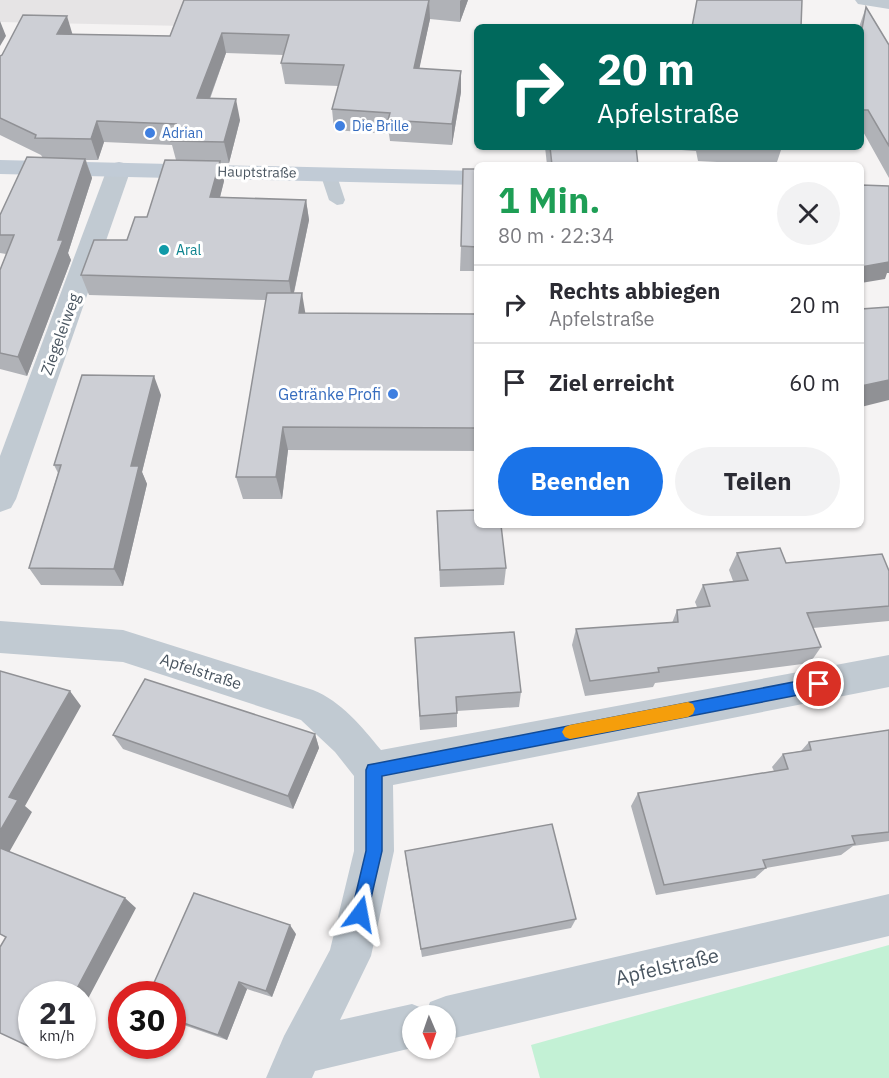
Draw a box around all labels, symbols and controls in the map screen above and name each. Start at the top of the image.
text: 20 m [597,42,695,97]
icon: right [498,48,576,126]
text: Apfelstraße [597,95,739,130]
place label: Die Brille [352,117,409,135]
marker: Die Brille [333,119,347,133]
place label: Adrian [162,124,203,142]
marker: Adrian [143,126,157,140]
street label: Hauptstraße [217,162,297,182]
text: 1 Min. [498,176,601,223]
button: close [777,182,840,245]
text: 80 m · 22:34 [498,222,614,249]
place label: Aral [176,241,202,259]
marker: Aral [157,243,171,257]
text: Rechts abbiegen [549,276,720,305]
icon: right [498,288,531,321]
street label: Ziegeleiweg [36,290,84,378]
text: 20 m [789,290,840,319]
text: Apfelstraße [549,305,654,332]
icon: arrive [498,366,531,399]
text: Ziel erreicht [549,368,674,397]
text: 60 m [789,368,840,397]
place label: Getränke Profi [278,384,381,404]
marker: Getränke Profi [386,387,400,401]
button: Beenden [498,447,663,516]
button: Teilen [675,447,840,516]
street label: Apfelstraße [158,648,244,694]
pin [793,658,844,709]
icon: arrive [802,667,835,700]
position arrow [328,882,392,946]
street label: Apfelstraße [613,941,721,991]
speed limit sign: 30 [108,981,186,1059]
text: 21 [39,993,75,1032]
north arrow [402,1005,456,1059]
map controls [402,1005,456,1059]
text: km/h [39,1026,75,1045]

